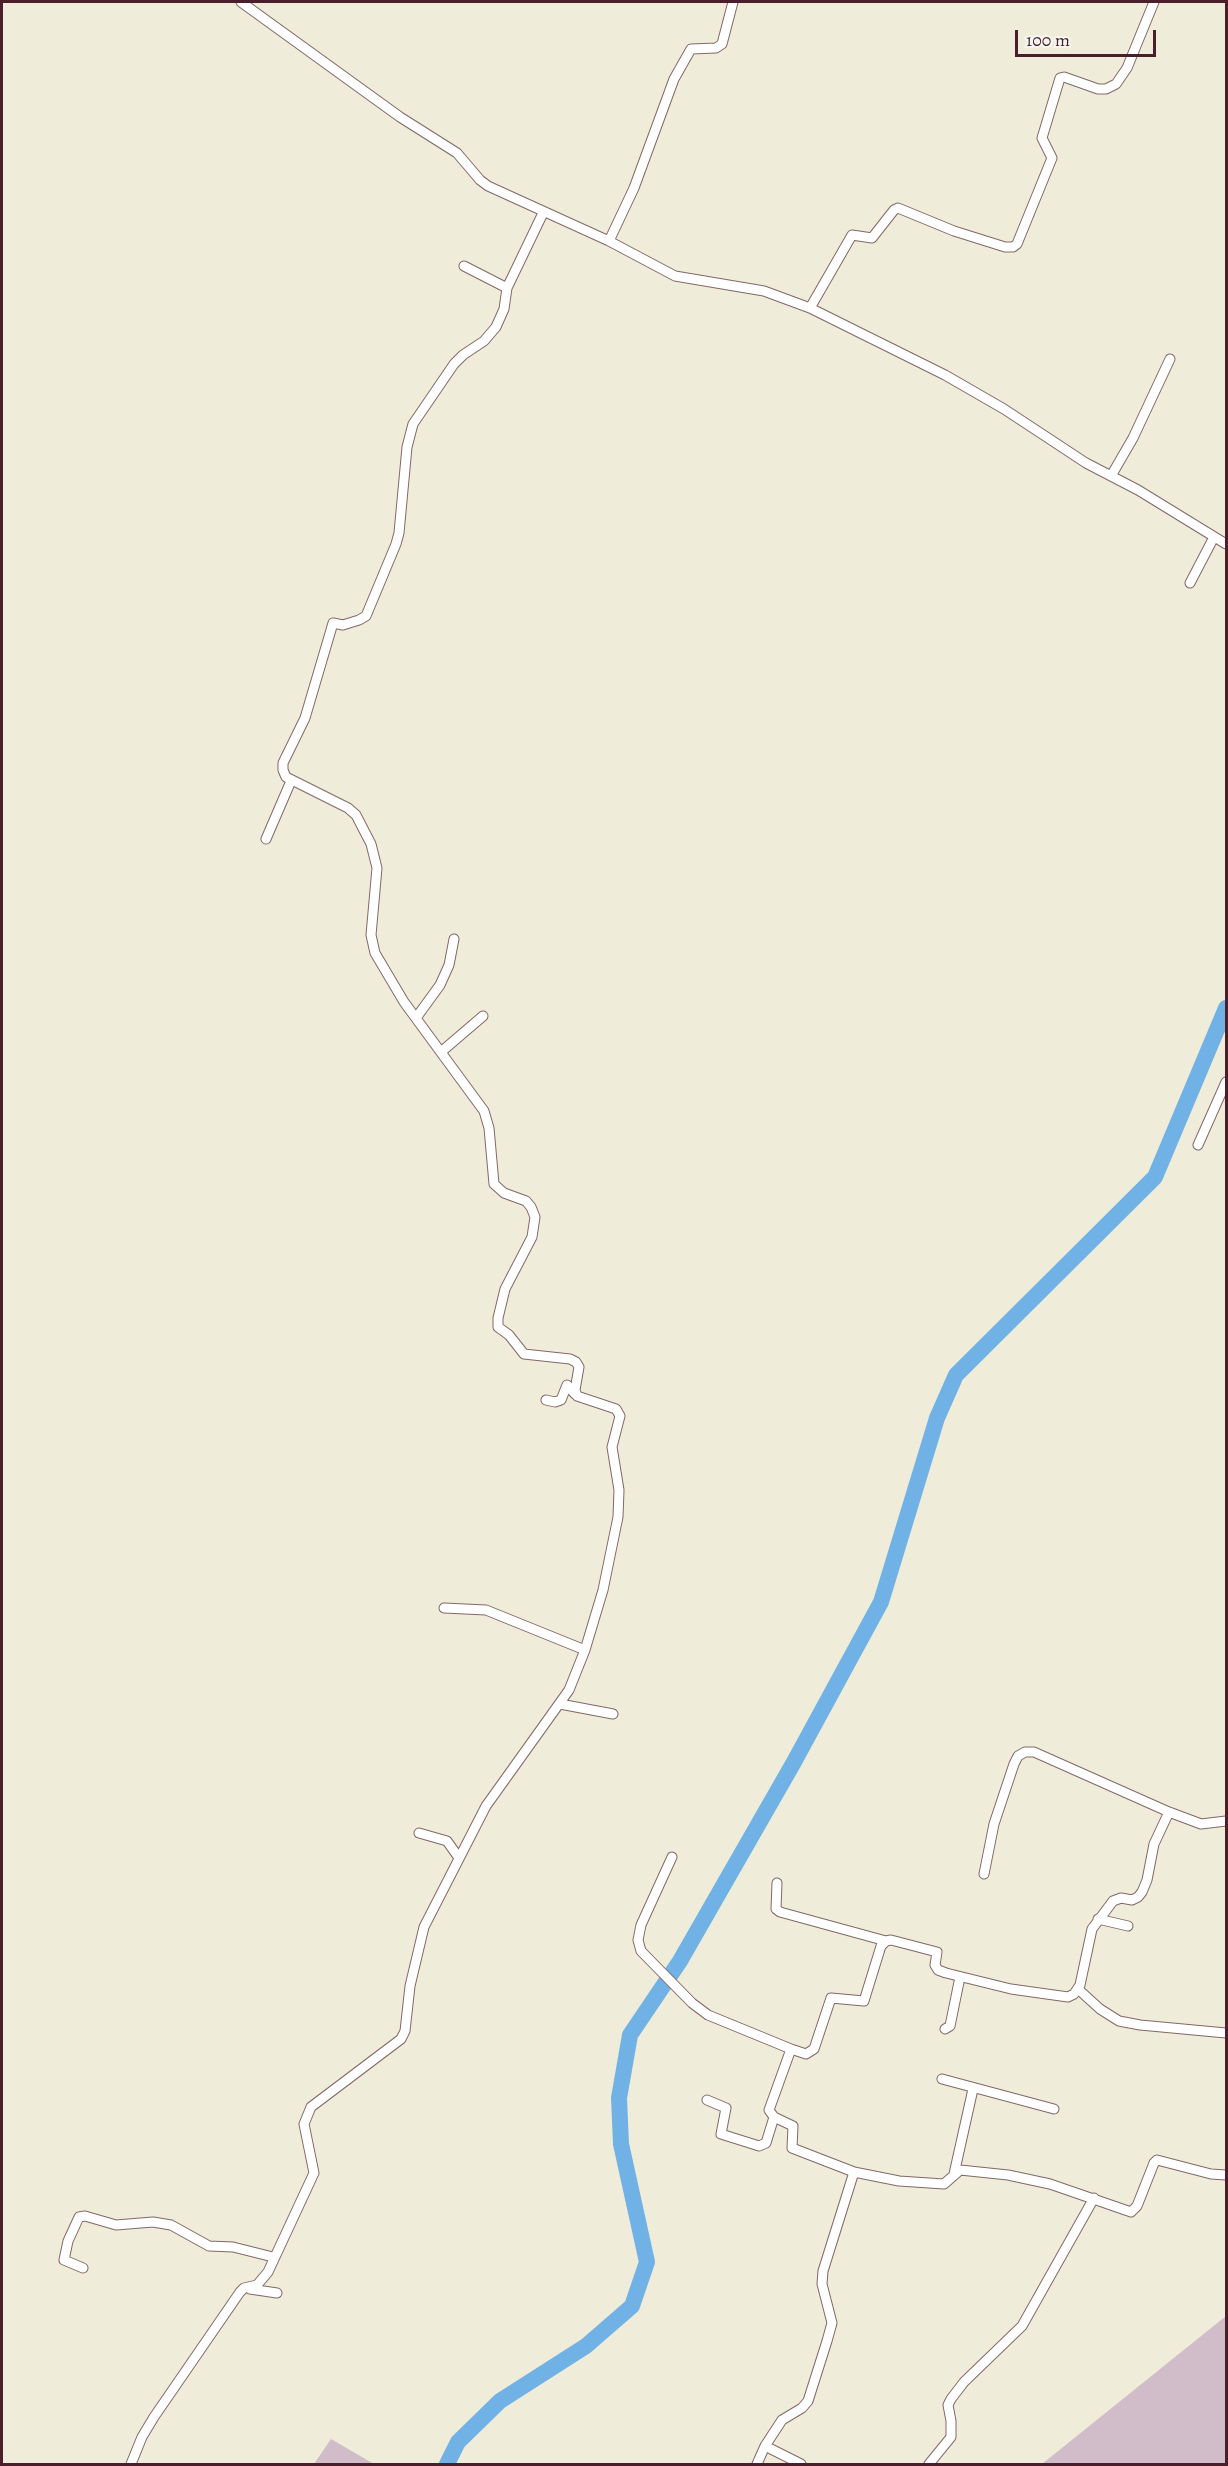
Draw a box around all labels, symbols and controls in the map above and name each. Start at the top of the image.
scale bar [1018,18,1159,56]
text: 100 m [1026,28,1070,52]

